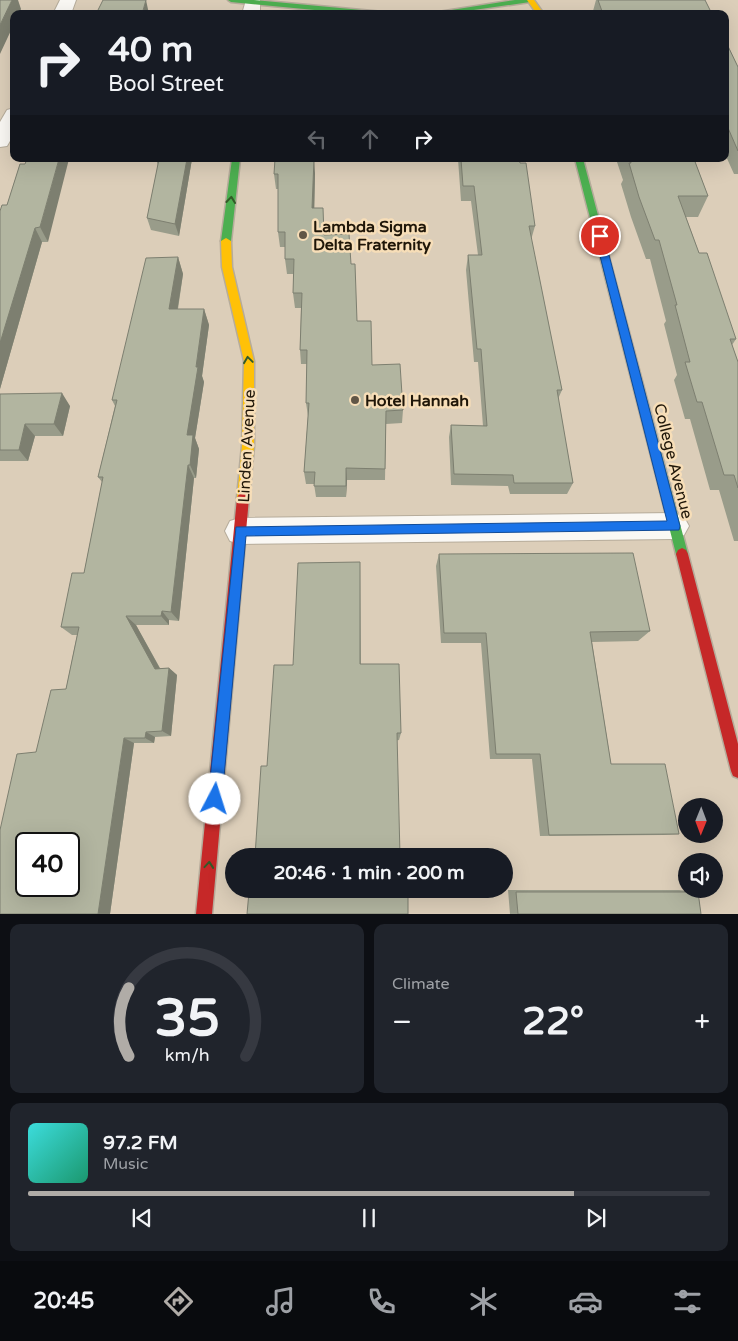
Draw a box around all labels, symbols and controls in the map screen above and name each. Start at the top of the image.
text: 40 m [108,29,193,71]
icon: right [25,30,90,95]
text: Bool Street [108,71,224,97]
icon: left [303,125,331,153]
icon: ahead [356,125,384,153]
icon: right [409,125,437,153]
one-way arrow [225,196,236,204]
pin [579,215,621,257]
place label: Lambda Sigma Delta Fraternity [313,217,431,255]
icon: arrive [586,222,614,250]
marker: Lambda Sigma Delta Fraternity [297,229,309,241]
one-way arrow [243,355,254,363]
street label: Linden Avenue [234,389,260,503]
place label: Hotel Hannah [365,391,469,411]
marker: Hotel Hannah [349,394,361,406]
street label: College Avenue [649,401,697,521]
position arrow [188,772,240,824]
north arrow [678,798,722,842]
map controls [678,798,723,898]
speed limit sign: 40 [15,832,80,897]
button: sound [678,853,723,898]
one-way arrow [203,861,214,869]
text: 20:46 · 1 min · 200 m [273,862,465,884]
text: Climate [392,974,450,994]
text: 35 [154,987,220,1050]
text: 22° [522,999,584,1045]
text: − [392,1005,412,1039]
text: + [694,1005,710,1039]
text: km/h [165,1045,209,1066]
text: 97.2 FM [103,1132,178,1154]
text: Music [103,1154,148,1174]
icon: previous [128,1204,156,1232]
icon: pause [355,1204,383,1232]
icon: next [582,1204,610,1232]
icon: directions [161,1284,196,1319]
icon: music [263,1284,298,1319]
icon: phone [364,1284,399,1319]
icon: climate [466,1284,501,1319]
icon: car [568,1284,603,1319]
icon: filters [670,1284,705,1319]
text: 20:45 [33,1288,94,1314]

